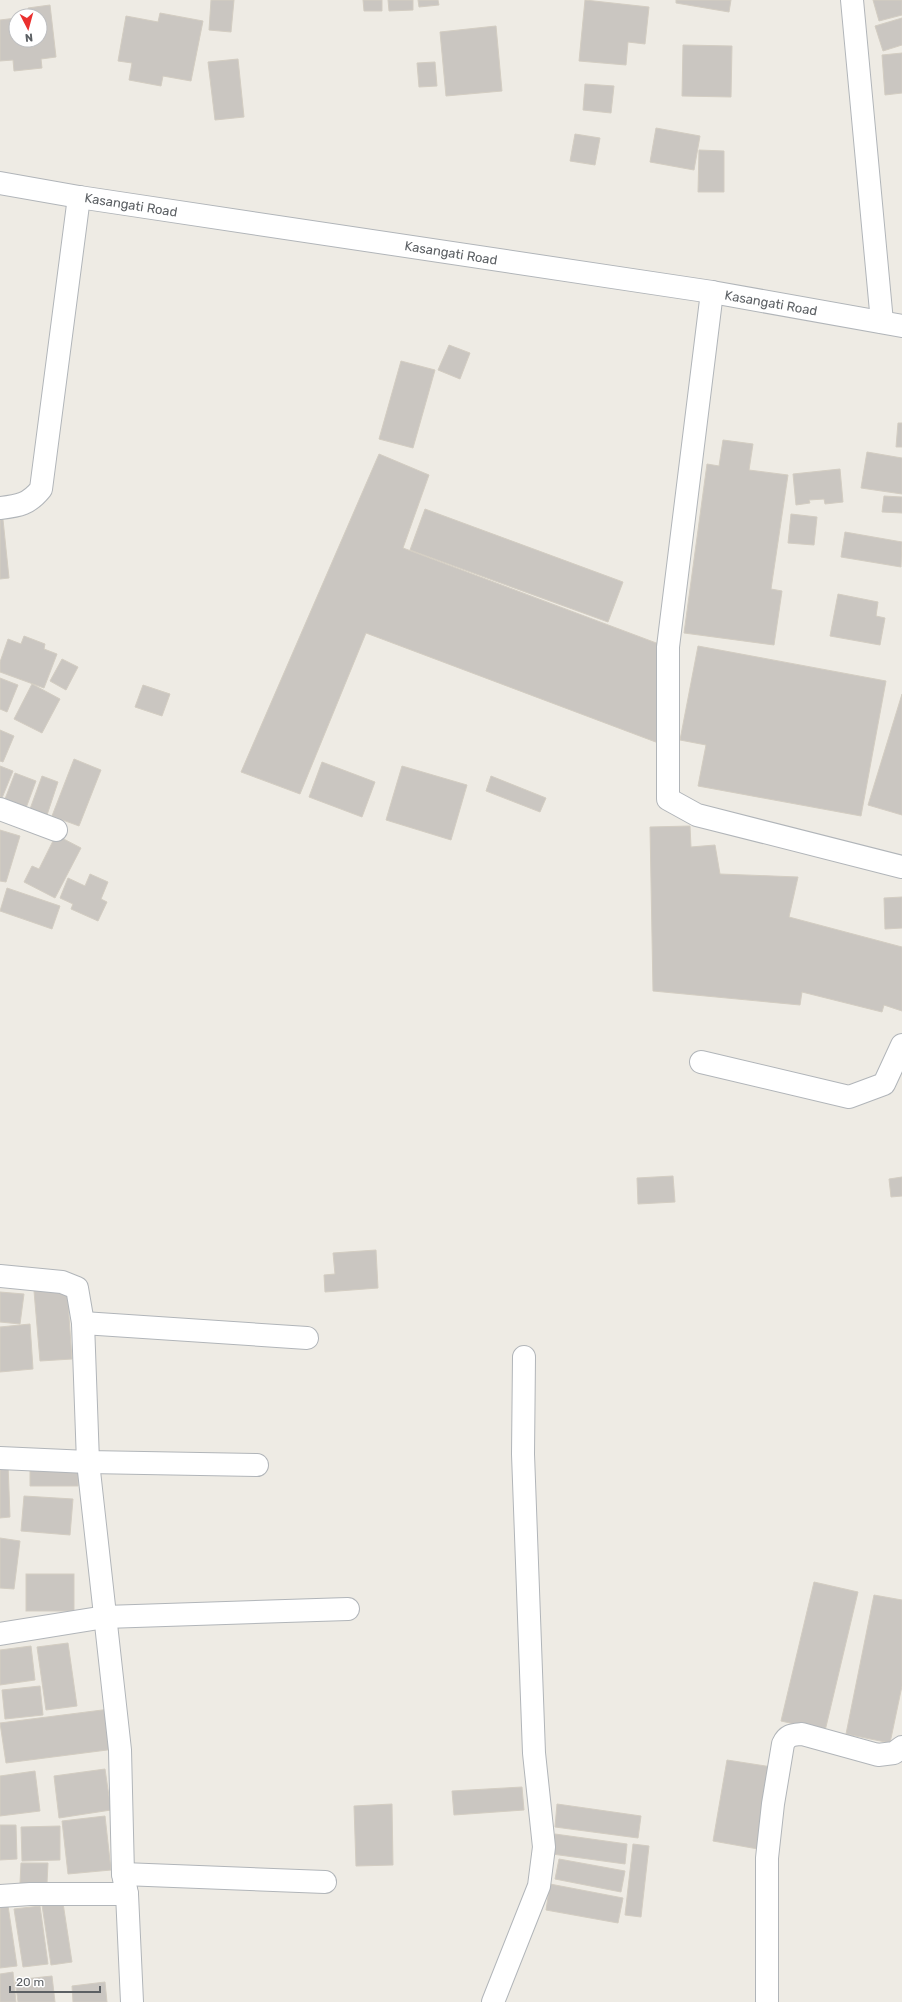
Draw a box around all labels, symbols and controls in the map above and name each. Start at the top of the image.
north arrow [8,8,48,48]
text: N [24,31,34,44]
street label: Kasangati Road [83,190,178,221]
street label: Kasangati Road [403,238,498,269]
street label: Kasangati Road [723,287,818,320]
scale bar [10,1968,100,1994]
text: 20 m [16,1975,44,1989]

